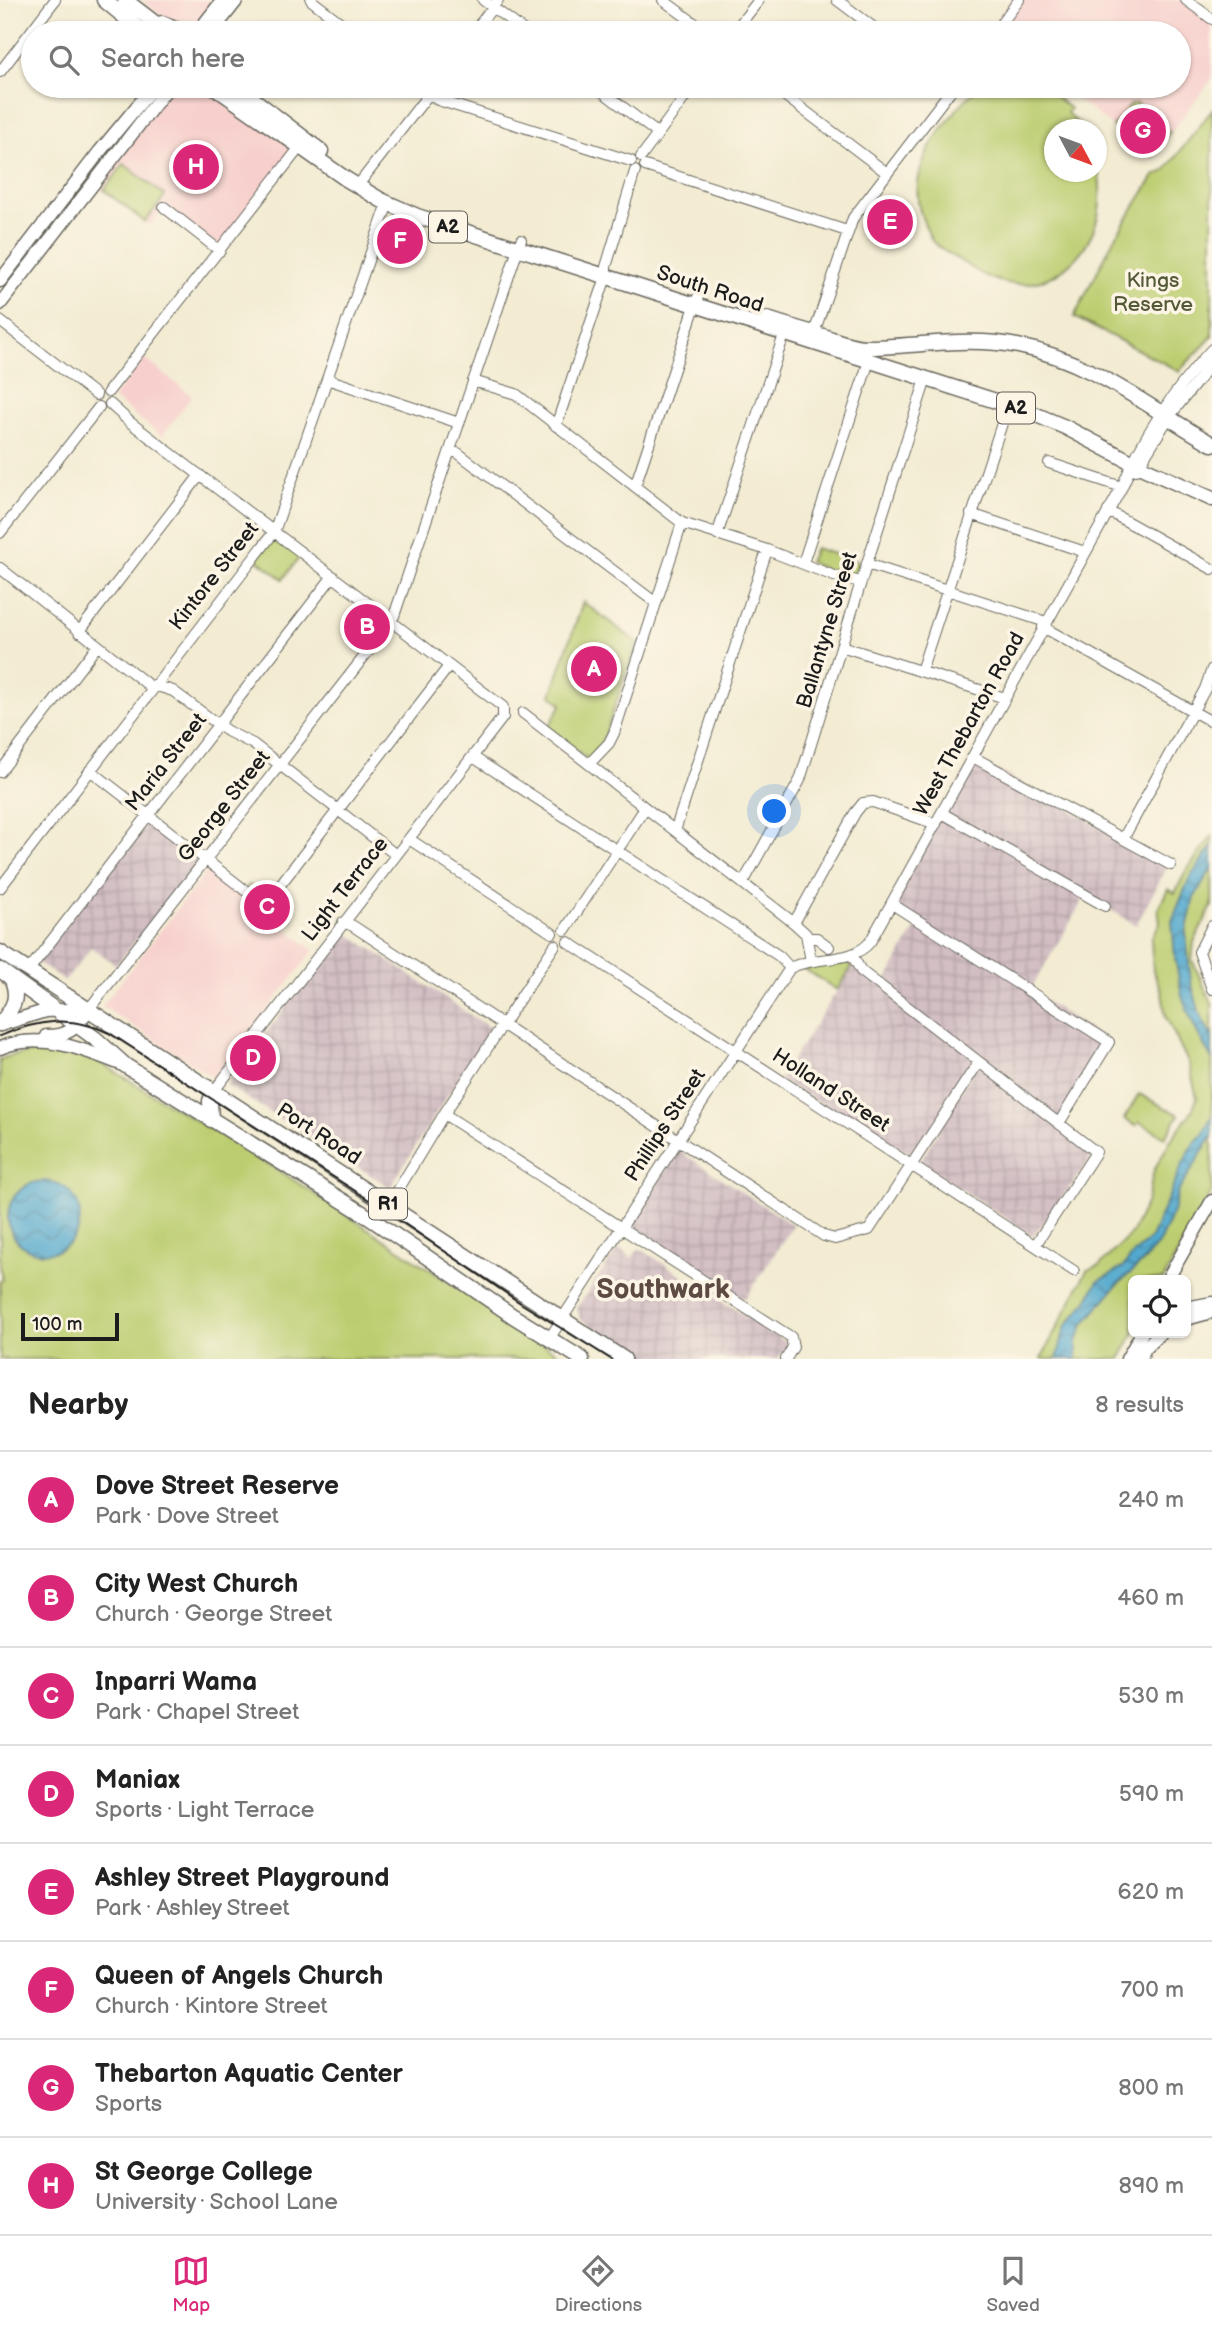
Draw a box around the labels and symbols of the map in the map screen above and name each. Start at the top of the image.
pin: G [1120,105,1166,157]
north arrow [1044,119,1107,182]
pin: H [173,141,219,193]
pin: E [867,196,913,248]
road number: A2 [429,212,467,243]
pin: F [377,215,423,267]
street label: South Road [654,260,766,318]
park label: Kings Reserve [1113,268,1193,317]
road number: A2 [997,392,1035,424]
street label: Kintore Street [164,516,264,635]
street label: Ballantyne Street [791,548,863,711]
pin: B [344,601,390,653]
street label: West Thebarton Road [908,628,1030,820]
pin: A [571,643,617,695]
street label: Maria Street [120,708,212,816]
street label: George Street [173,745,276,867]
your location [757,794,791,828]
street label: Light Terrace [297,832,393,946]
pin: C [244,881,290,933]
pin: D [230,1032,276,1084]
street label: Holland Street [768,1043,895,1138]
street label: Phillips Street [619,1063,711,1186]
street label: Port Road [272,1098,366,1170]
road number: R1 [369,1188,407,1220]
district label: Southwark [596,1273,730,1306]
scale bar [21,1310,119,1342]

